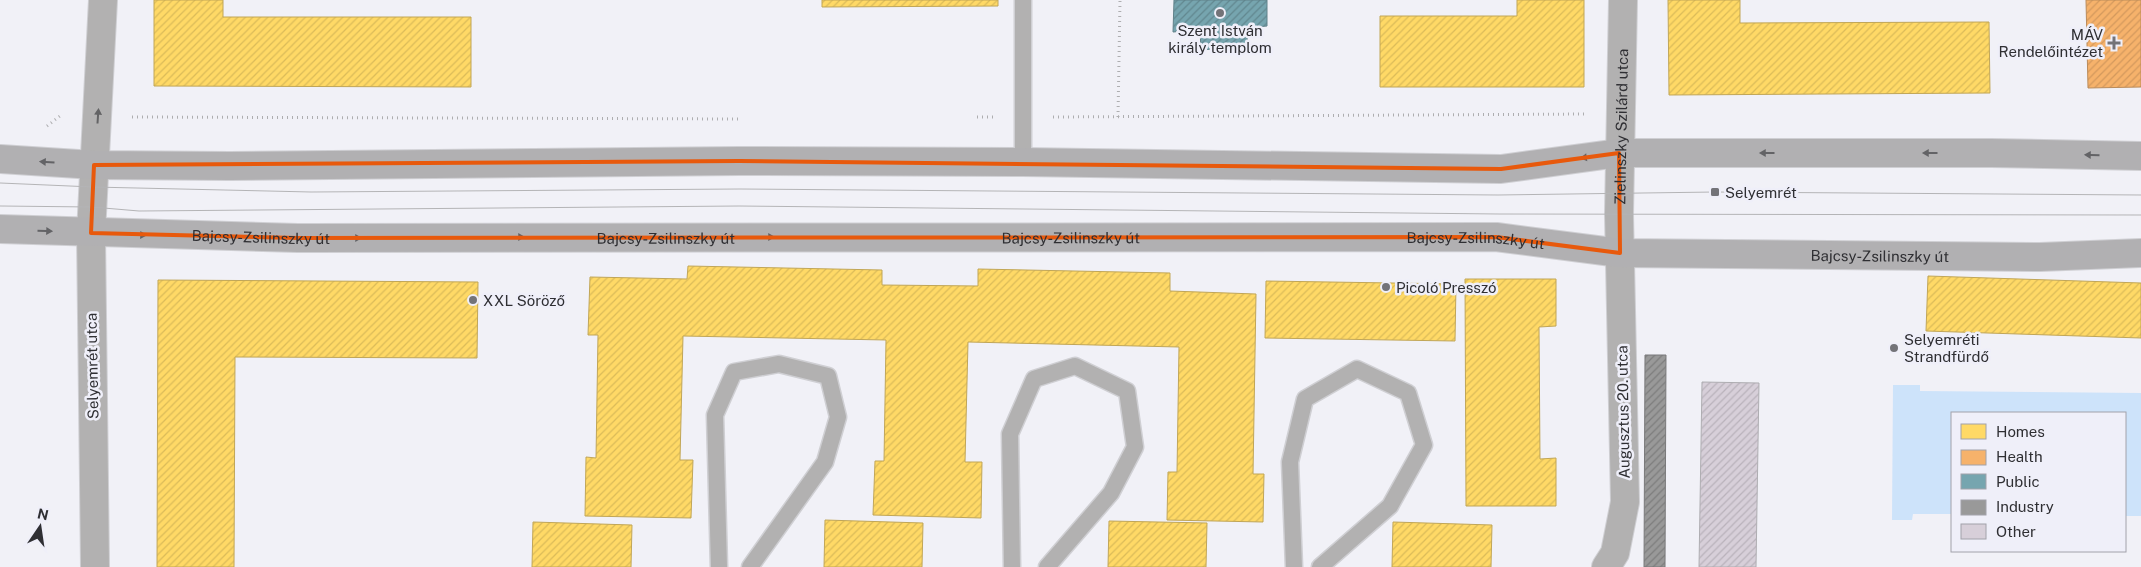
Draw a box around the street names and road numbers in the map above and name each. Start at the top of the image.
street label: Zielinszky Szilárd utca [1611,48,1631,205]
street label: Bajcsy-Zsilinszky út [191,226,330,247]
street label: Bajcsy-Zsilinszky út [597,229,735,246]
street label: Bajcsy-Zsilinszky út [1002,229,1140,246]
street label: Bajcsy-Zsilinszky út [1407,229,1546,252]
street label: Bajcsy-Zsilinszky út [1810,246,1949,265]
street label: Selyemrét utca [83,313,101,419]
street label: Augusztus 20. utca [1613,345,1633,479]

